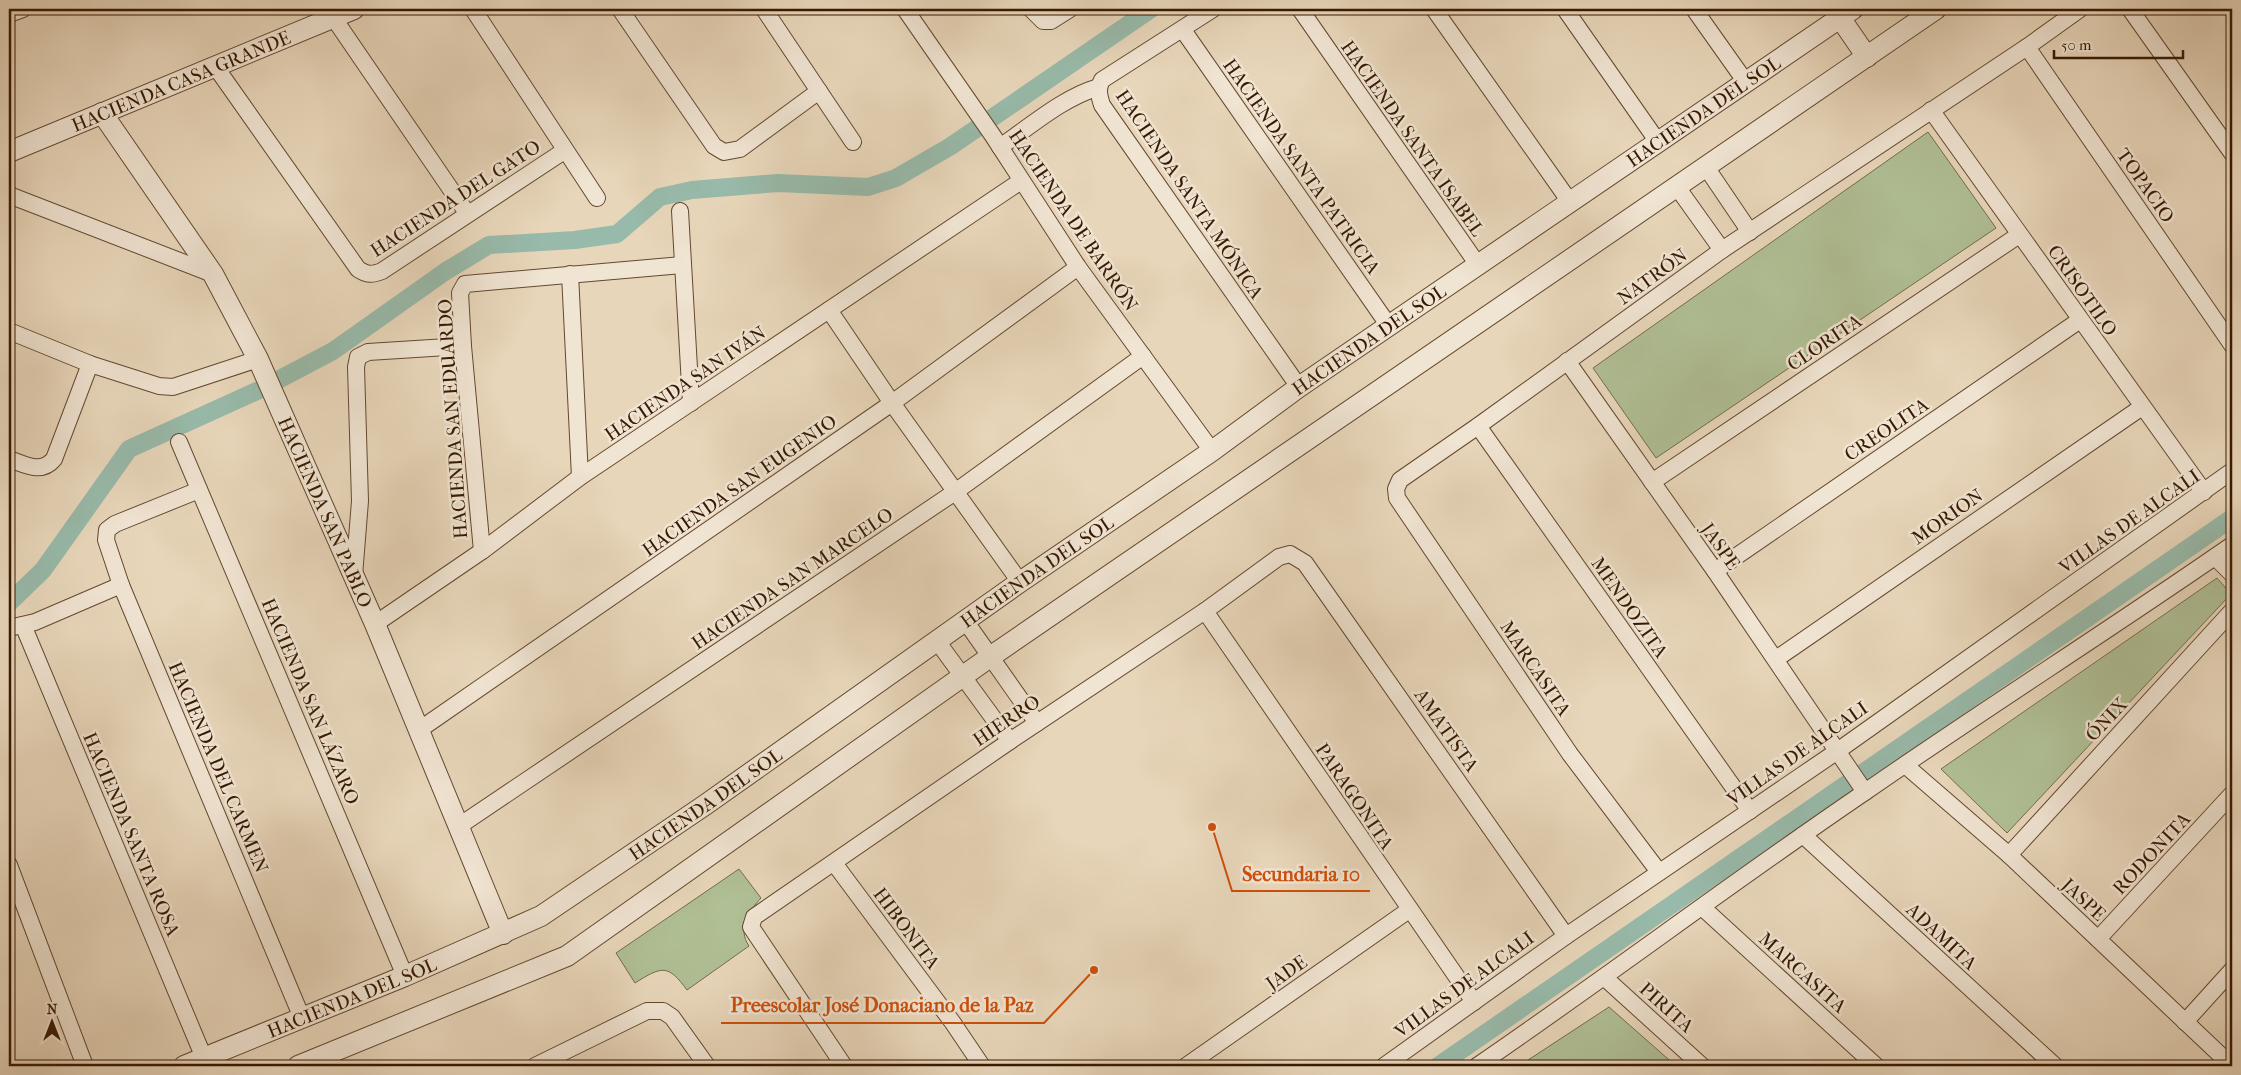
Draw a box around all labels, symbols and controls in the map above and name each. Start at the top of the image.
street label: HACIENDA CASA GRANDE [69,26,294,137]
scale bar [2054,28,2182,60]
text: 50 m [2061,36,2092,54]
street label: HACIENDA SANTA ISABEL [1336,37,1489,241]
street label: HACIENDA DEL SOL [1623,52,1785,172]
street label: HACIENDA SANTA PATRICIA [1218,55,1385,279]
street label: HACIENDA SANTA MÓNICA [1111,85,1269,304]
street label: HACIENDA DE BARRÓN [1004,125,1143,316]
street label: HACIENDA DEL GATO [366,136,545,262]
street label: TOPACIO [2112,144,2179,227]
street label: CRISOTILO [2043,241,2121,340]
street label: NATRÓN [1613,243,1692,310]
street label: HACIENDA DEL SOL [1288,280,1451,400]
street label: HACIENDA SAN EDUARDO [434,298,472,540]
street label: CLORITA [1783,310,1866,376]
street label: HACIENDA SAN IVÁN [601,321,771,446]
street label: CREOLITA [1840,393,1933,466]
street label: HACIENDA SAN EUGENIO [638,410,841,561]
street label: HACIENDA SAN PABLO [273,414,376,611]
street label: VILLAS DE ALCALI [2054,465,2204,579]
street label: MORION [1908,484,1988,549]
street label: HACIENDA SAN MARCELO [688,503,897,655]
street label: HACIENDA DEL SOL [956,511,1118,633]
street label: JASPE [1695,517,1744,575]
street label: MENDOZITA [1586,553,1672,663]
street label: HACIENDA SAN LÁZARO [257,595,364,808]
street label: MARCASITA [1495,617,1575,721]
street label: HACIENDA DEL CARMEN [164,659,273,877]
street label: AMATISTA [1409,684,1483,777]
street label: HIERRO [969,690,1044,751]
street label: ÓNIX [2080,693,2132,746]
street label: VILLAS DE ALCALI [1722,697,1872,811]
street label: HACIENDA SANTA ROSA [78,729,184,940]
street label: PARAGONITA [1311,739,1398,854]
street label: HACIENDA DEL SOL [625,744,787,865]
street label: RODONITA [2108,808,2196,899]
callout: Secundaria 10 [1232,856,1370,891]
text: Secundaria 10 [1242,863,1360,886]
street label: JASPE [2055,873,2110,926]
street label: HIBONITA [869,884,944,974]
street label: ADAMITA [1901,898,1982,975]
street label: VILLAS DE ALCALI [1390,927,1539,1043]
street label: MARCASITA [1754,928,1851,1018]
street label: JADE [1260,951,1312,996]
street label: HACIENDA DEL SOL [264,953,440,1043]
street label: PIRITA [1635,978,1698,1038]
callout: Preescolar José Donaciano de la Paz [721,988,1044,1023]
text: Preescolar José Donaciano de la Paz [731,994,1034,1017]
north arrow [28,998,78,1048]
text: N [47,1001,58,1018]

